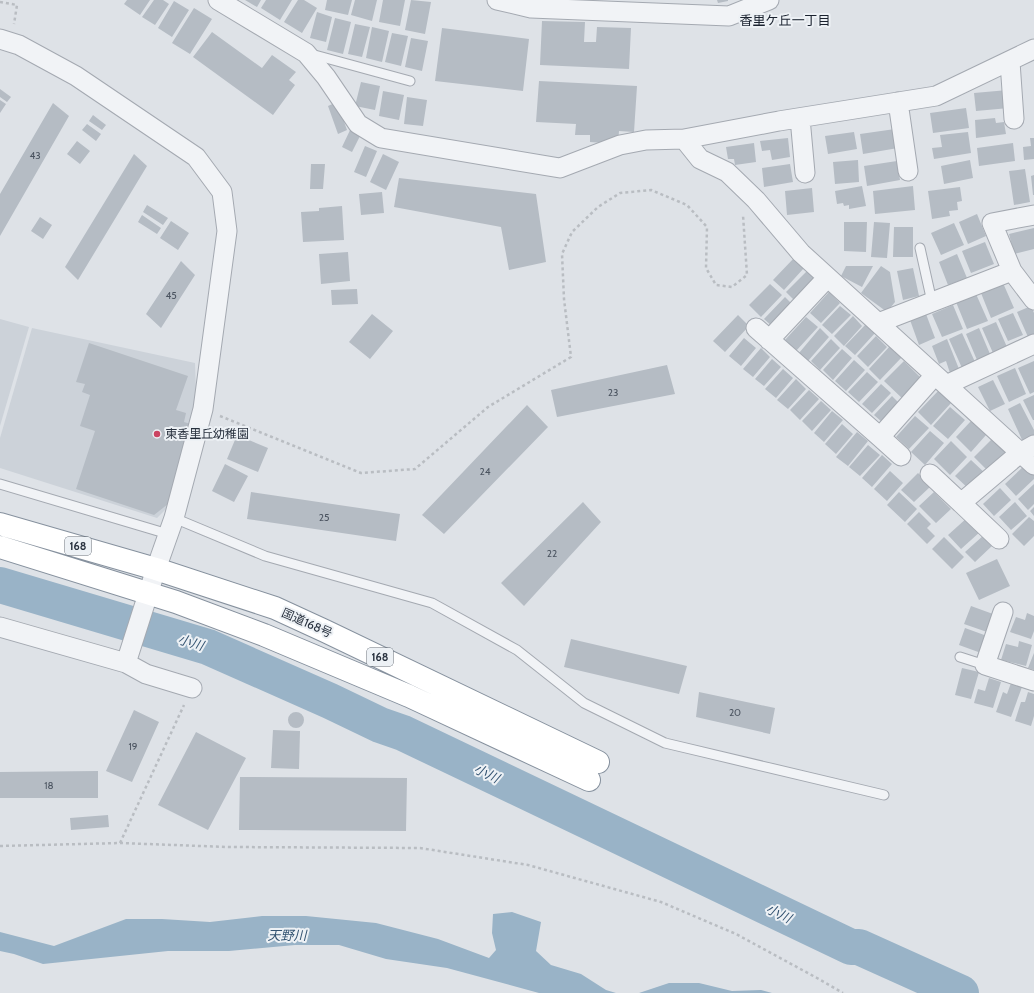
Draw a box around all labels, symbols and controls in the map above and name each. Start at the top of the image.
district label: 香里ケ丘一丁目 [739,12,831,28]
house number: 43 [29,149,41,162]
house number: 45 [165,289,177,302]
house number: 23 [608,386,618,399]
place label: 東香里丘幼稚園 [165,426,249,441]
marker: 東香里丘幼稚園 [152,429,162,439]
house number: 24 [479,465,491,478]
house number: 25 [319,511,329,524]
road number: 168 [65,537,91,555]
house number: 22 [547,547,557,560]
street label: 国道168号 [279,605,335,640]
water label: 小川 [176,631,208,654]
road number: 168 [367,648,393,666]
house number: 20 [729,706,741,719]
house number: 19 [129,740,138,753]
water label: 小川 [472,760,504,787]
house number: 18 [44,779,54,792]
water label: 小川 [764,900,796,927]
water label: 天野川 [267,927,308,943]

